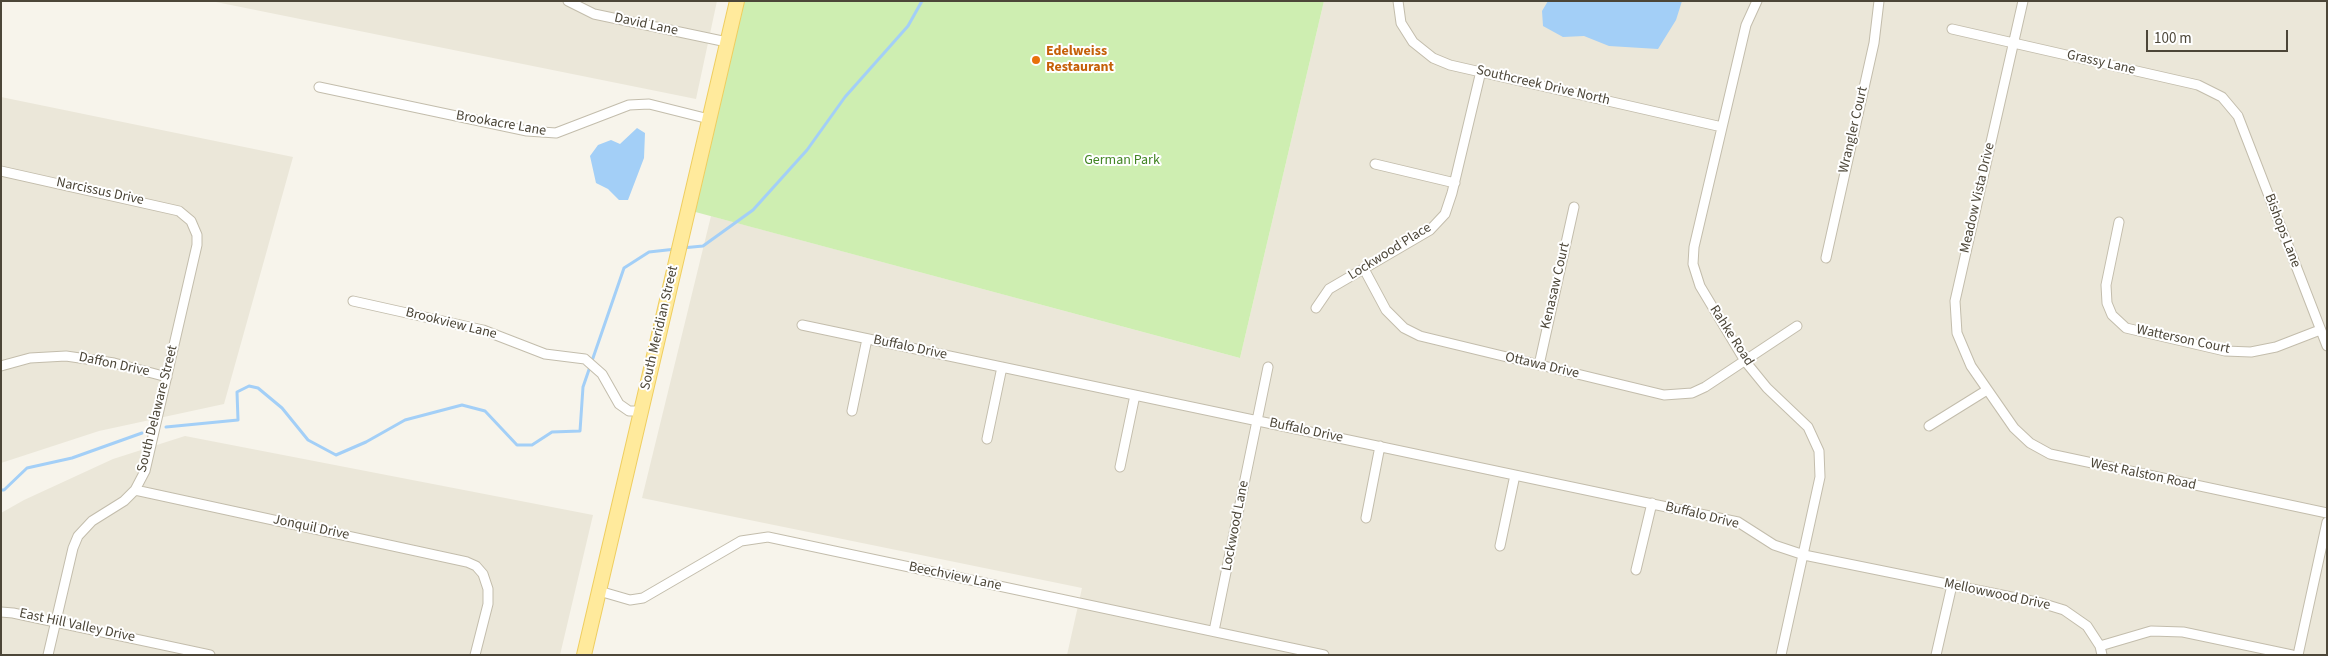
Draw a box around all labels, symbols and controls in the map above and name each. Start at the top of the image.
street label: David Lane [613,10,679,40]
scale bar [2148,20,2290,52]
text: 100 m [2154,28,2192,49]
place label: Edelweiss Restaurant [1046,44,1114,76]
street label: Grassy Lane [2065,47,2137,79]
marker: Edelweiss Restaurant [1030,54,1042,66]
street label: Southcreek Drive North [1474,62,1612,110]
street label: Wrangler Court [1836,85,1872,175]
street label: Brookacre Lane [455,108,547,140]
street label: Meadow Vista Drive [1957,141,1999,255]
park label: German Park [1084,153,1160,169]
street label: Narcissus Drive [55,175,145,209]
street label: Bishops Lane [2260,192,2304,270]
street label: Lockwood Place [1345,220,1435,284]
street label: Kenasaw Court [1538,241,1574,331]
street label: South Meridian Street [638,264,682,392]
street label: Rahke Road [1705,302,1757,370]
street label: Brookview Lane [404,305,498,343]
street label: Watterson Court [2135,322,2231,358]
street label: Buffalo Drive [872,332,948,364]
street label: South Delaware Street [134,344,182,474]
street label: Daffon Drive [77,349,151,381]
street label: Ottawa Drive [1503,349,1581,383]
street label: Buffalo Drive [1268,415,1344,447]
street label: West Ralston Road [2089,456,2197,494]
street label: Lockwood Lane [1219,479,1253,573]
street label: Buffalo Drive [1664,499,1740,533]
street label: Jonquil Drive [271,512,351,544]
street label: Beechview Lane [907,559,1003,595]
street label: Mellowwood Drive [1942,576,2052,614]
street label: East Hill Valley Drive [18,606,136,646]

